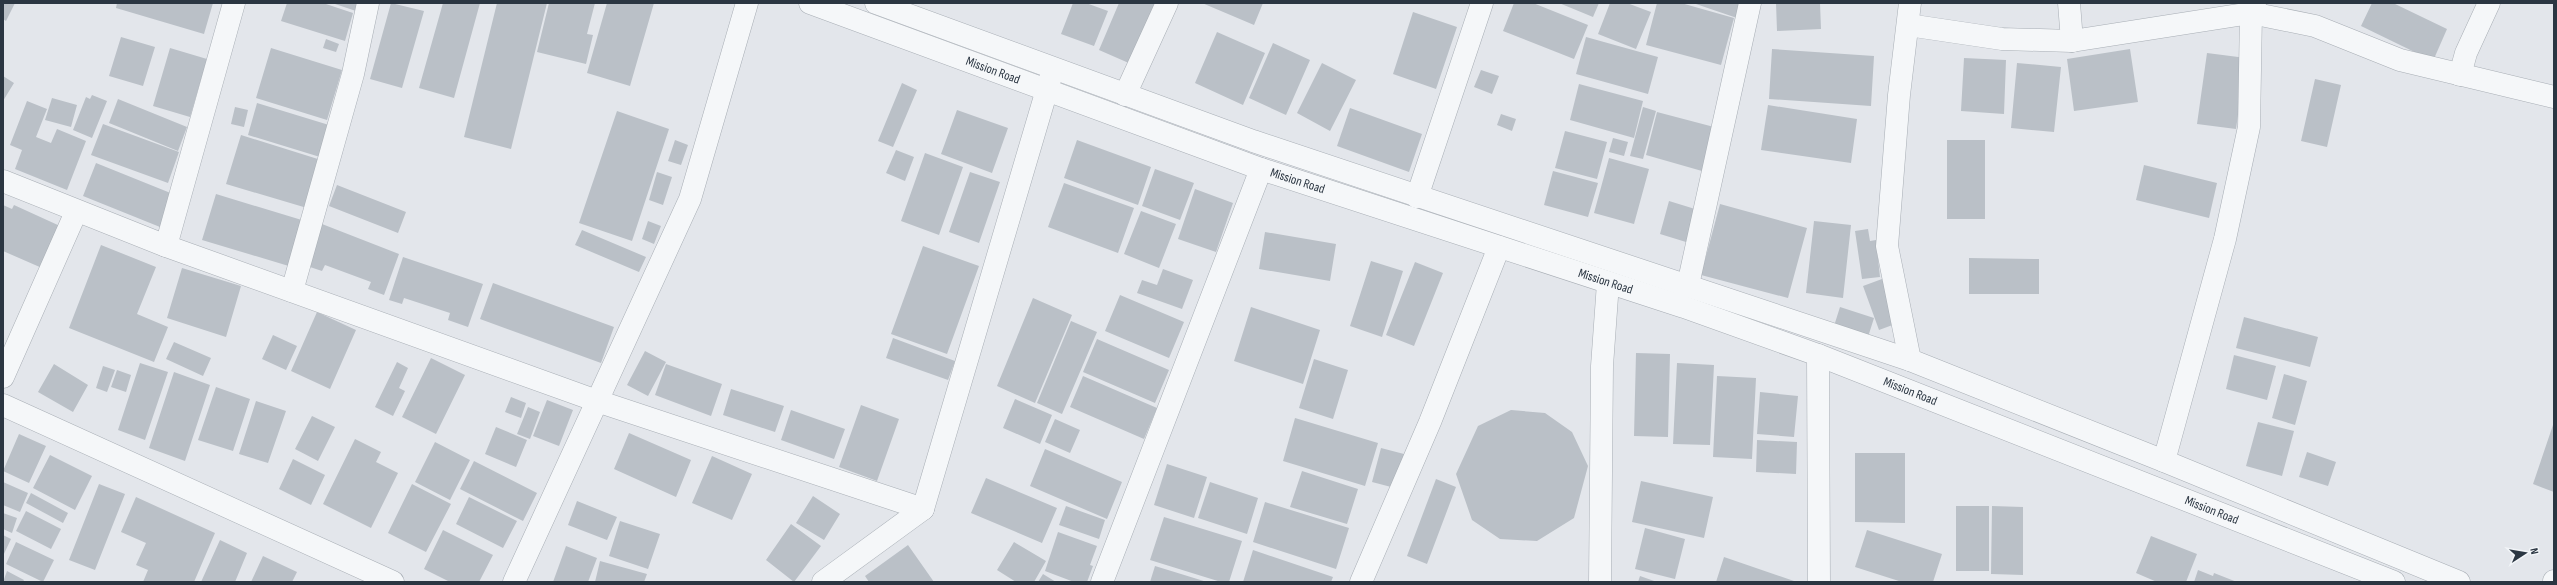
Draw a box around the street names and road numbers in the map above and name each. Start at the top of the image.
street label: Mission Road [964,53,1022,88]
street label: Mission Road [1268,165,1327,197]
street label: Mission Road [1576,265,1635,298]
street label: Mission Road [1881,374,1939,409]
street label: Mission Road [2182,492,2241,528]

